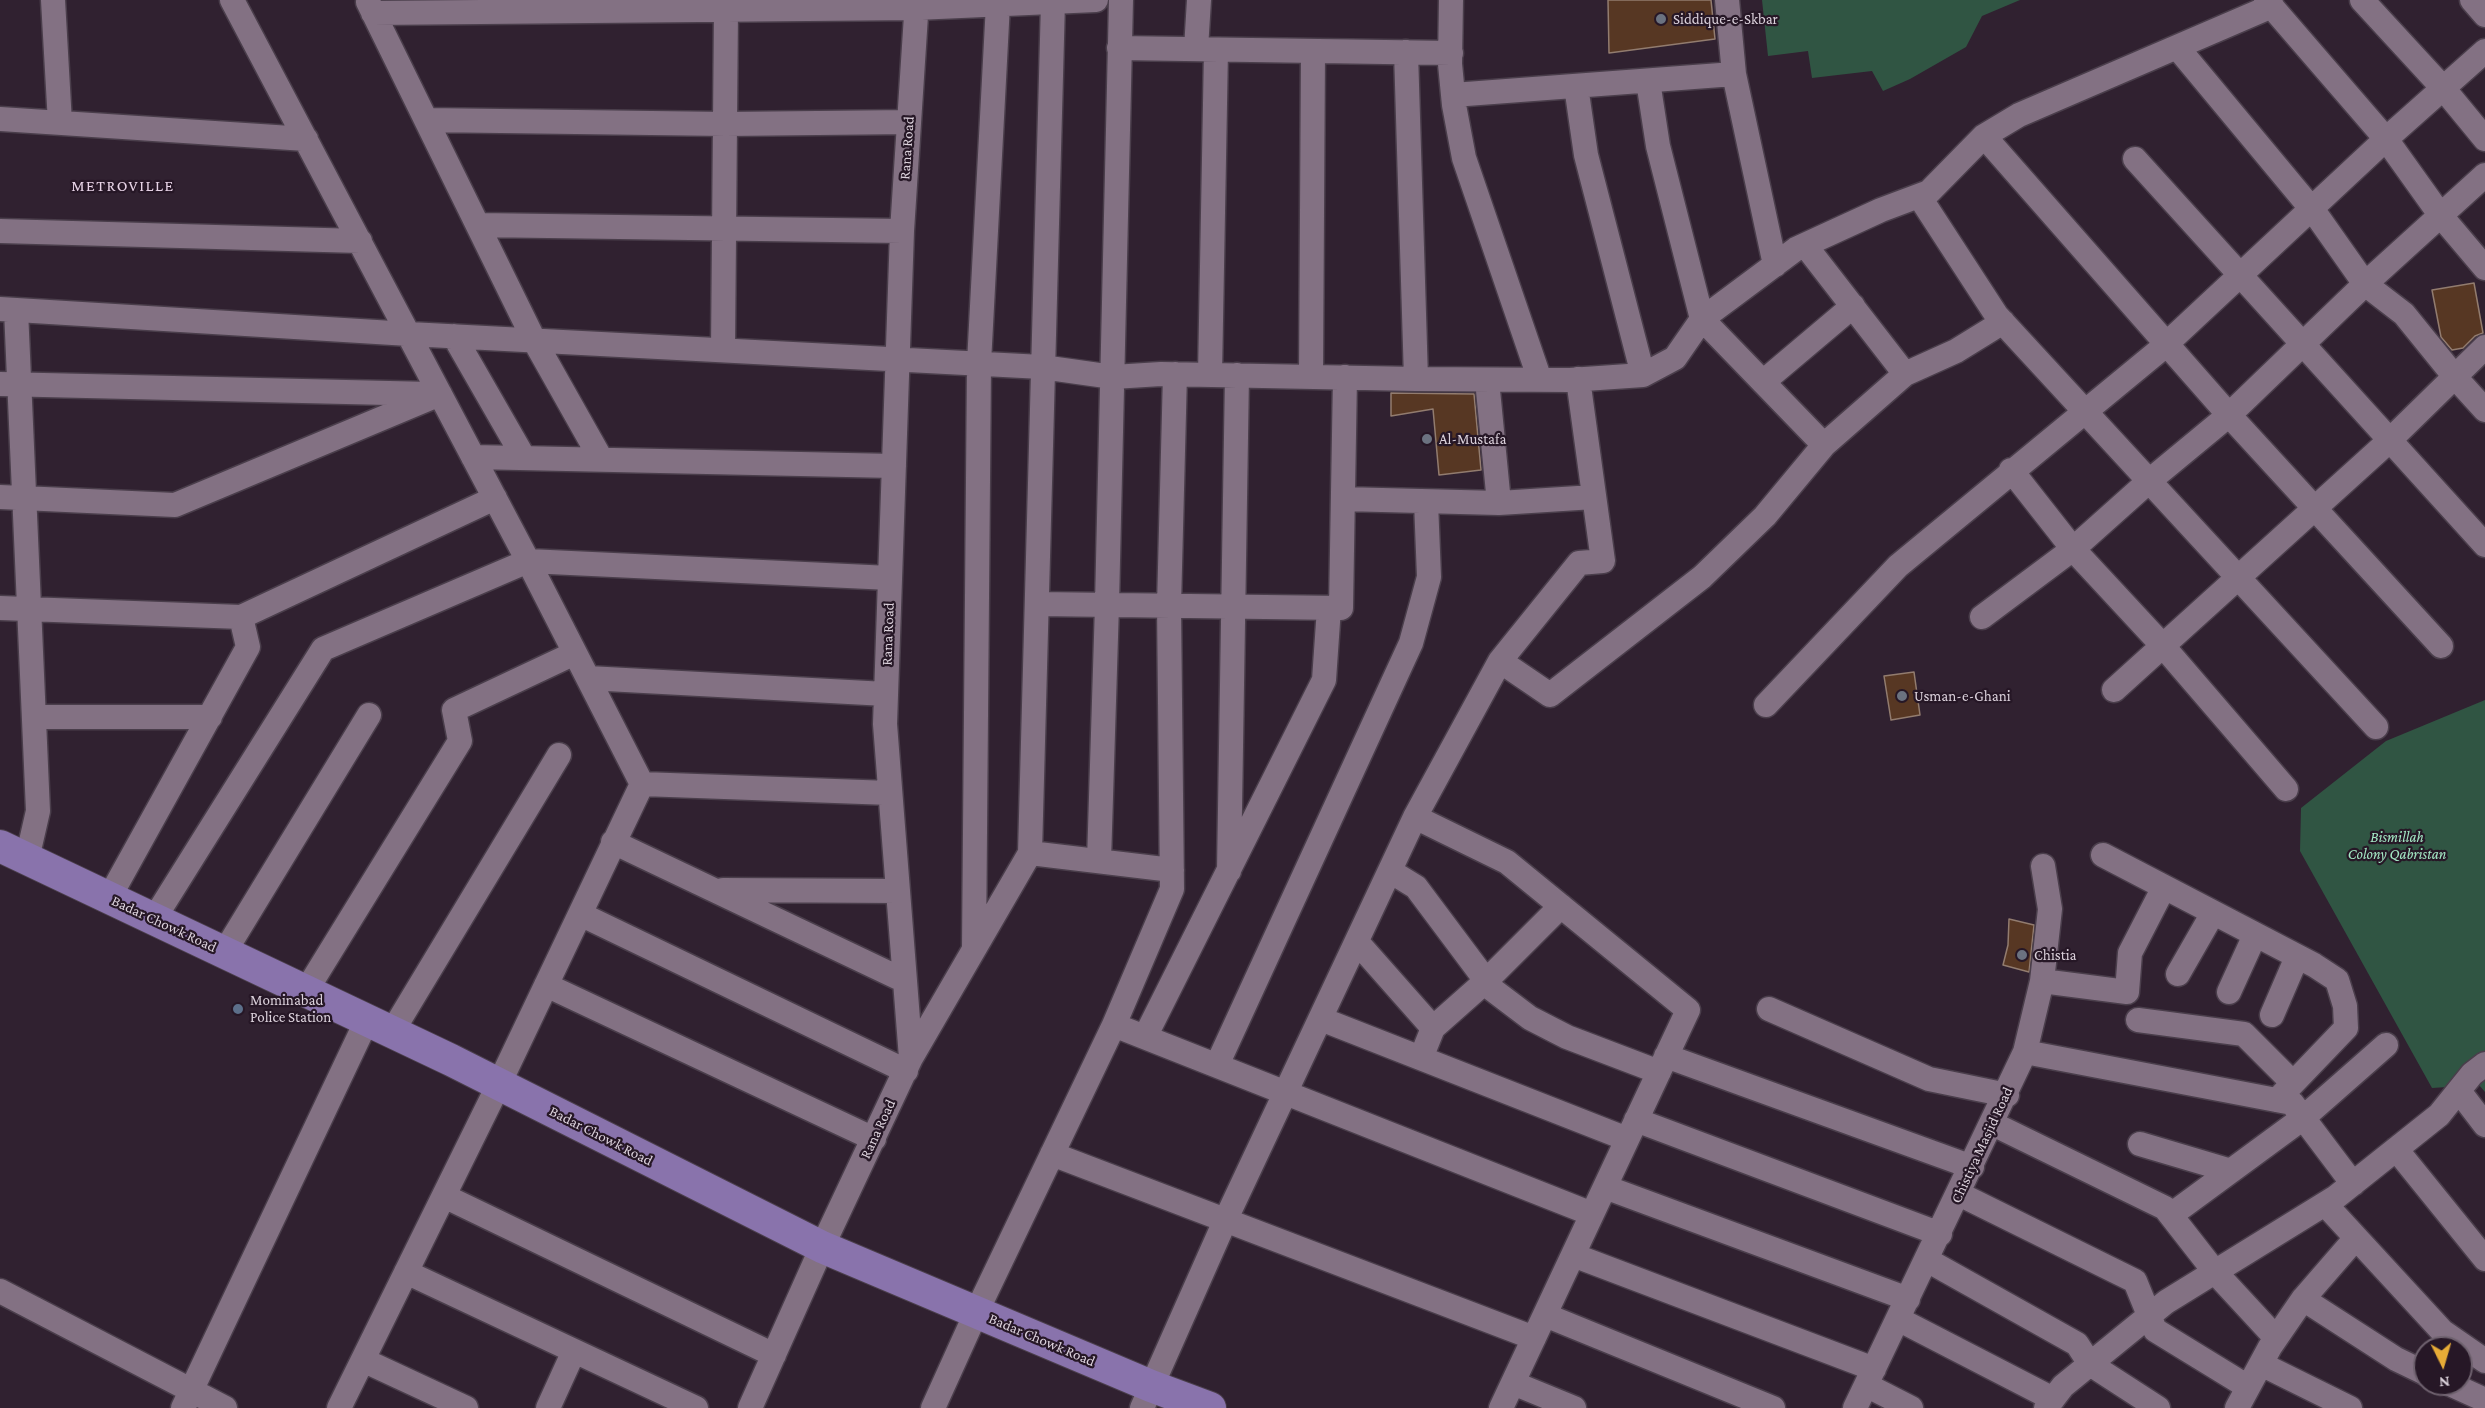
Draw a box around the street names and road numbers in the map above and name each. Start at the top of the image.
street label: Rana Road [896,116,918,180]
street label: Rana Road [878,602,898,666]
street label: Badar Chowk Road [109,892,219,956]
street label: Chistiya Masjid Road [1947,1084,2017,1206]
street label: Rana Road [856,1096,900,1162]
street label: Badar Chowk Road [546,1102,656,1170]
street label: Badar Chowk Road [986,1309,1098,1371]

